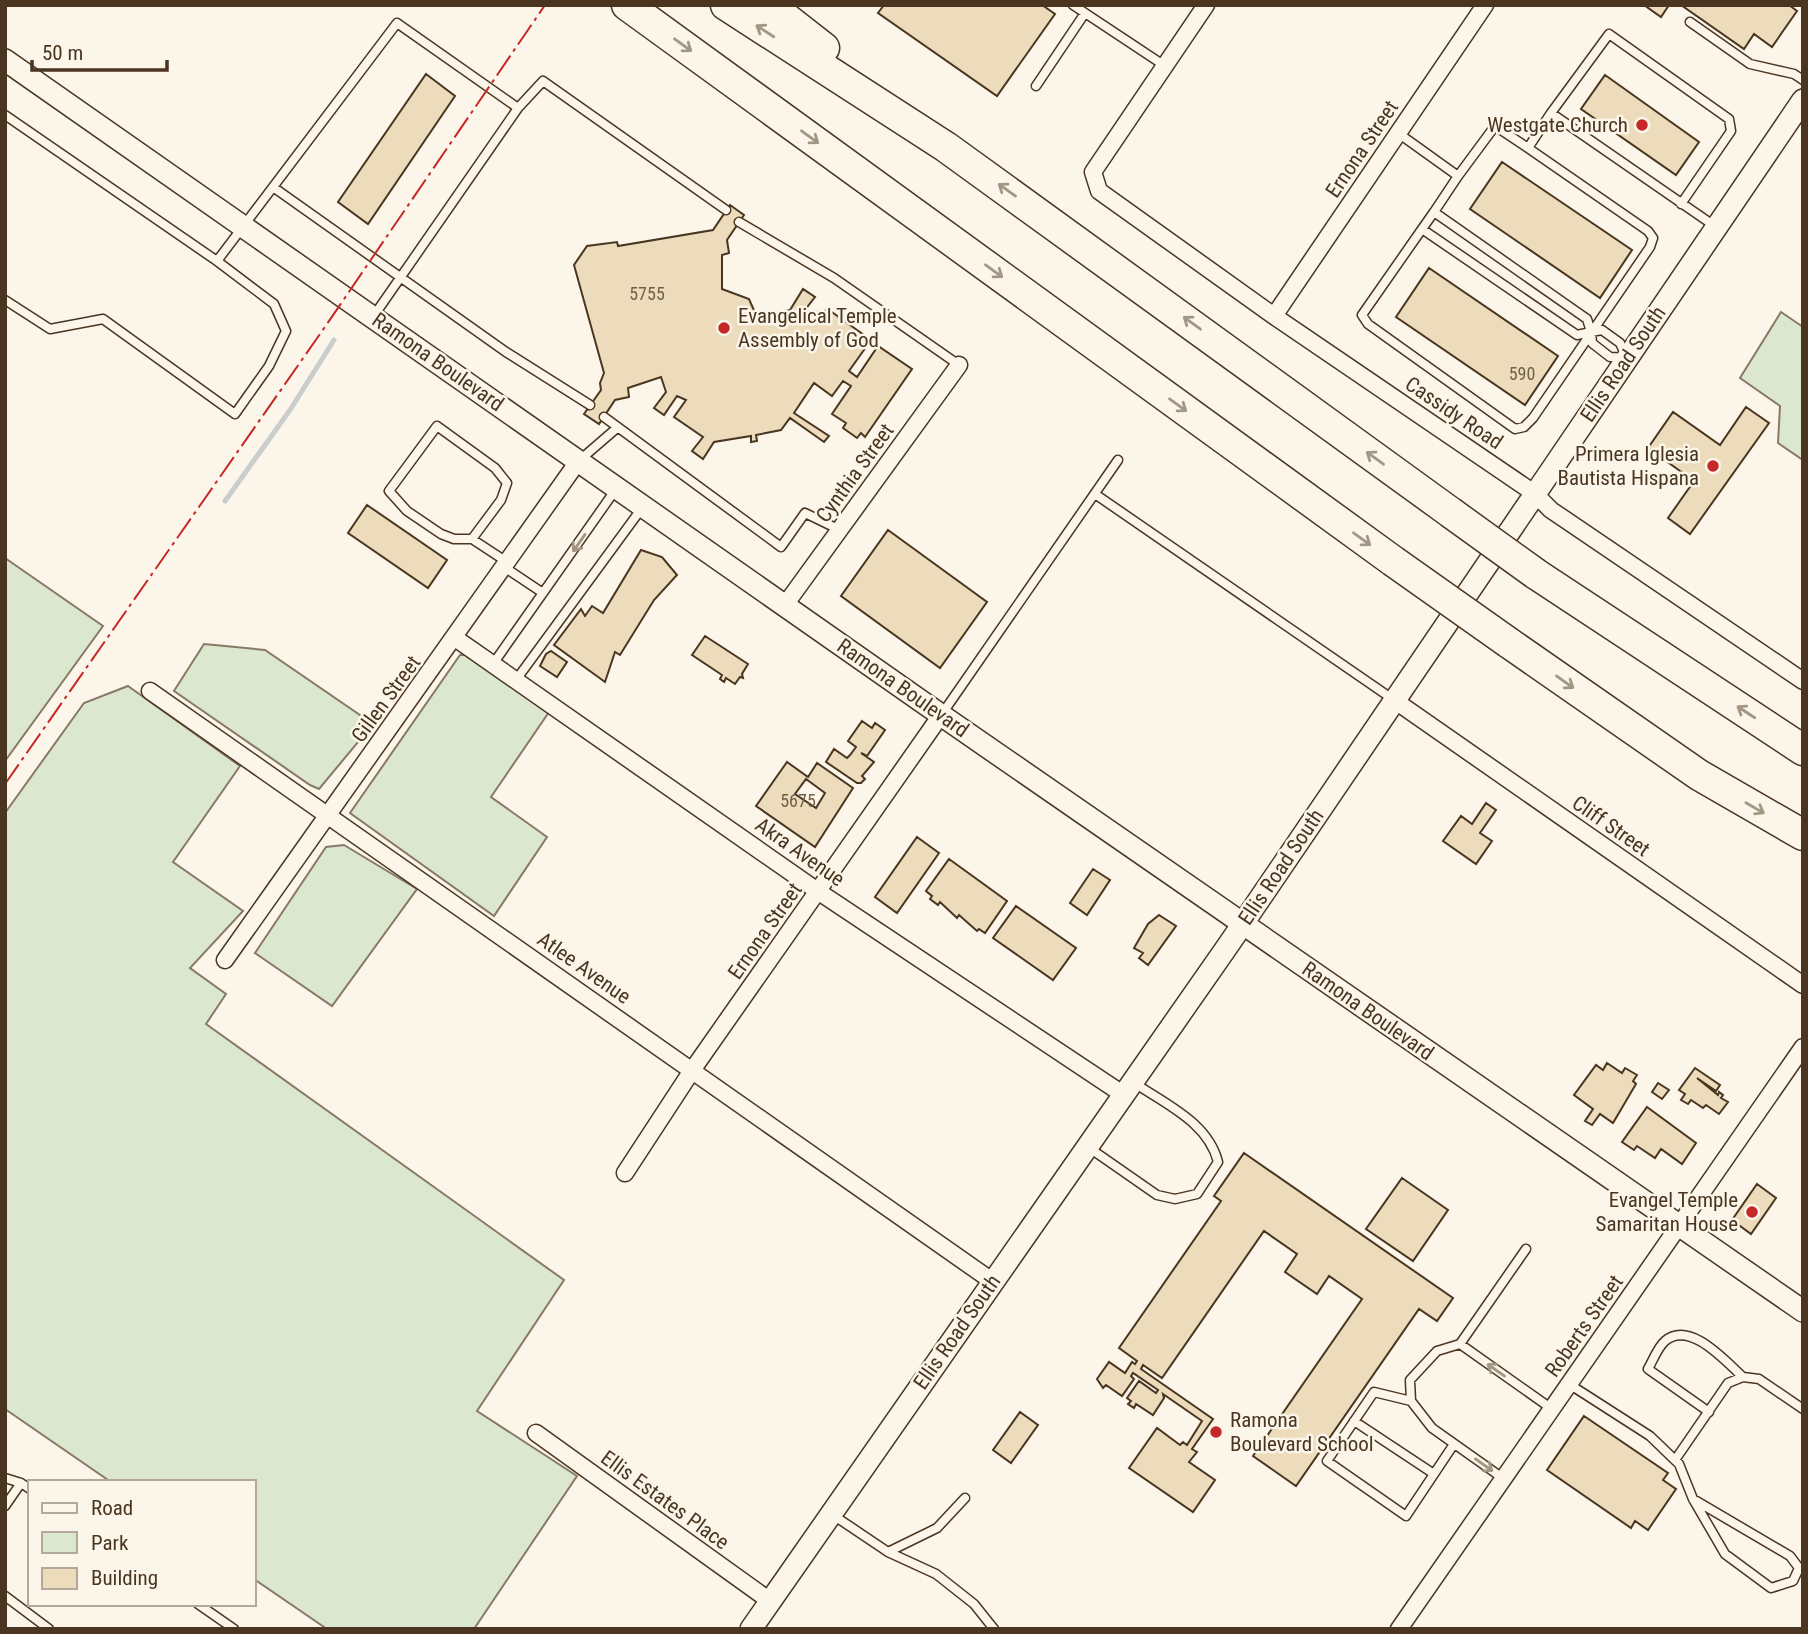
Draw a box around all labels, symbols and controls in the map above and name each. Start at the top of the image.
one-way arrow [756,23,775,38]
scale bar [32,28,166,72]
one-way arrow [673,38,692,52]
text: 50 m [42,41,83,65]
street label: Ernona Street [1321,96,1403,202]
place label: Westgate Church [1487,113,1628,137]
marker: Westgate Church [1634,117,1650,133]
one-way arrow [800,130,819,144]
one-way arrow [998,183,1017,198]
one-way arrow [984,264,1003,278]
house number: 5755 [629,283,665,304]
street label: Ellis Road South [1576,302,1670,426]
place label: Evangelical Temple Assembly of God [738,304,897,352]
street label: Ramona Boulevard [368,308,508,416]
one-way arrow [1183,316,1201,331]
marker: Evangelical Temple Assembly of God [716,320,732,336]
house number: 590 [1509,363,1535,384]
street label: Cassidy Road [1401,372,1507,454]
one-way arrow [1168,398,1187,412]
street label: Cynthia Street [811,419,899,527]
place label: Primera Iglesia Bautista Hispana [1558,442,1699,490]
one-way arrow [1366,450,1385,465]
marker: Primera Iglesia Bautista Hispana [1705,458,1721,474]
one-way arrow [1352,531,1371,546]
one-way arrow [572,533,586,552]
street label: Ramona Boulevard [833,634,973,742]
street label: Gillen Street [347,651,425,747]
one-way arrow [1555,675,1574,689]
one-way arrow [1736,705,1756,719]
house number: 5675 [780,790,816,811]
street label: Cliff Street [1568,791,1654,861]
one-way arrow [1744,801,1764,815]
street label: Ellis Road South [1234,805,1328,929]
street label: Akra Avenue [751,813,849,891]
street label: Ernona Street [723,878,807,984]
street label: Atlee Avenue [533,927,635,1009]
street label: Ramona Boulevard [1298,957,1438,1065]
place label: Evangel Temple Samaritan House [1596,1188,1738,1236]
marker: Evangel Temple Samaritan House [1744,1204,1760,1220]
street label: Ellis Road South [909,1270,1005,1394]
street label: Roberts Street [1540,1271,1628,1381]
one-way arrow [1487,1363,1506,1377]
place label: Ramona Boulevard School [1230,1408,1374,1456]
marker: Ramona Boulevard School [1208,1424,1224,1440]
street label: Ellis Estates Place [596,1446,734,1554]
one-way arrow [1474,1458,1493,1472]
legend [28,1480,256,1606]
text: Road [91,1496,133,1520]
text: Park [91,1531,129,1555]
text: Building [91,1566,158,1590]

